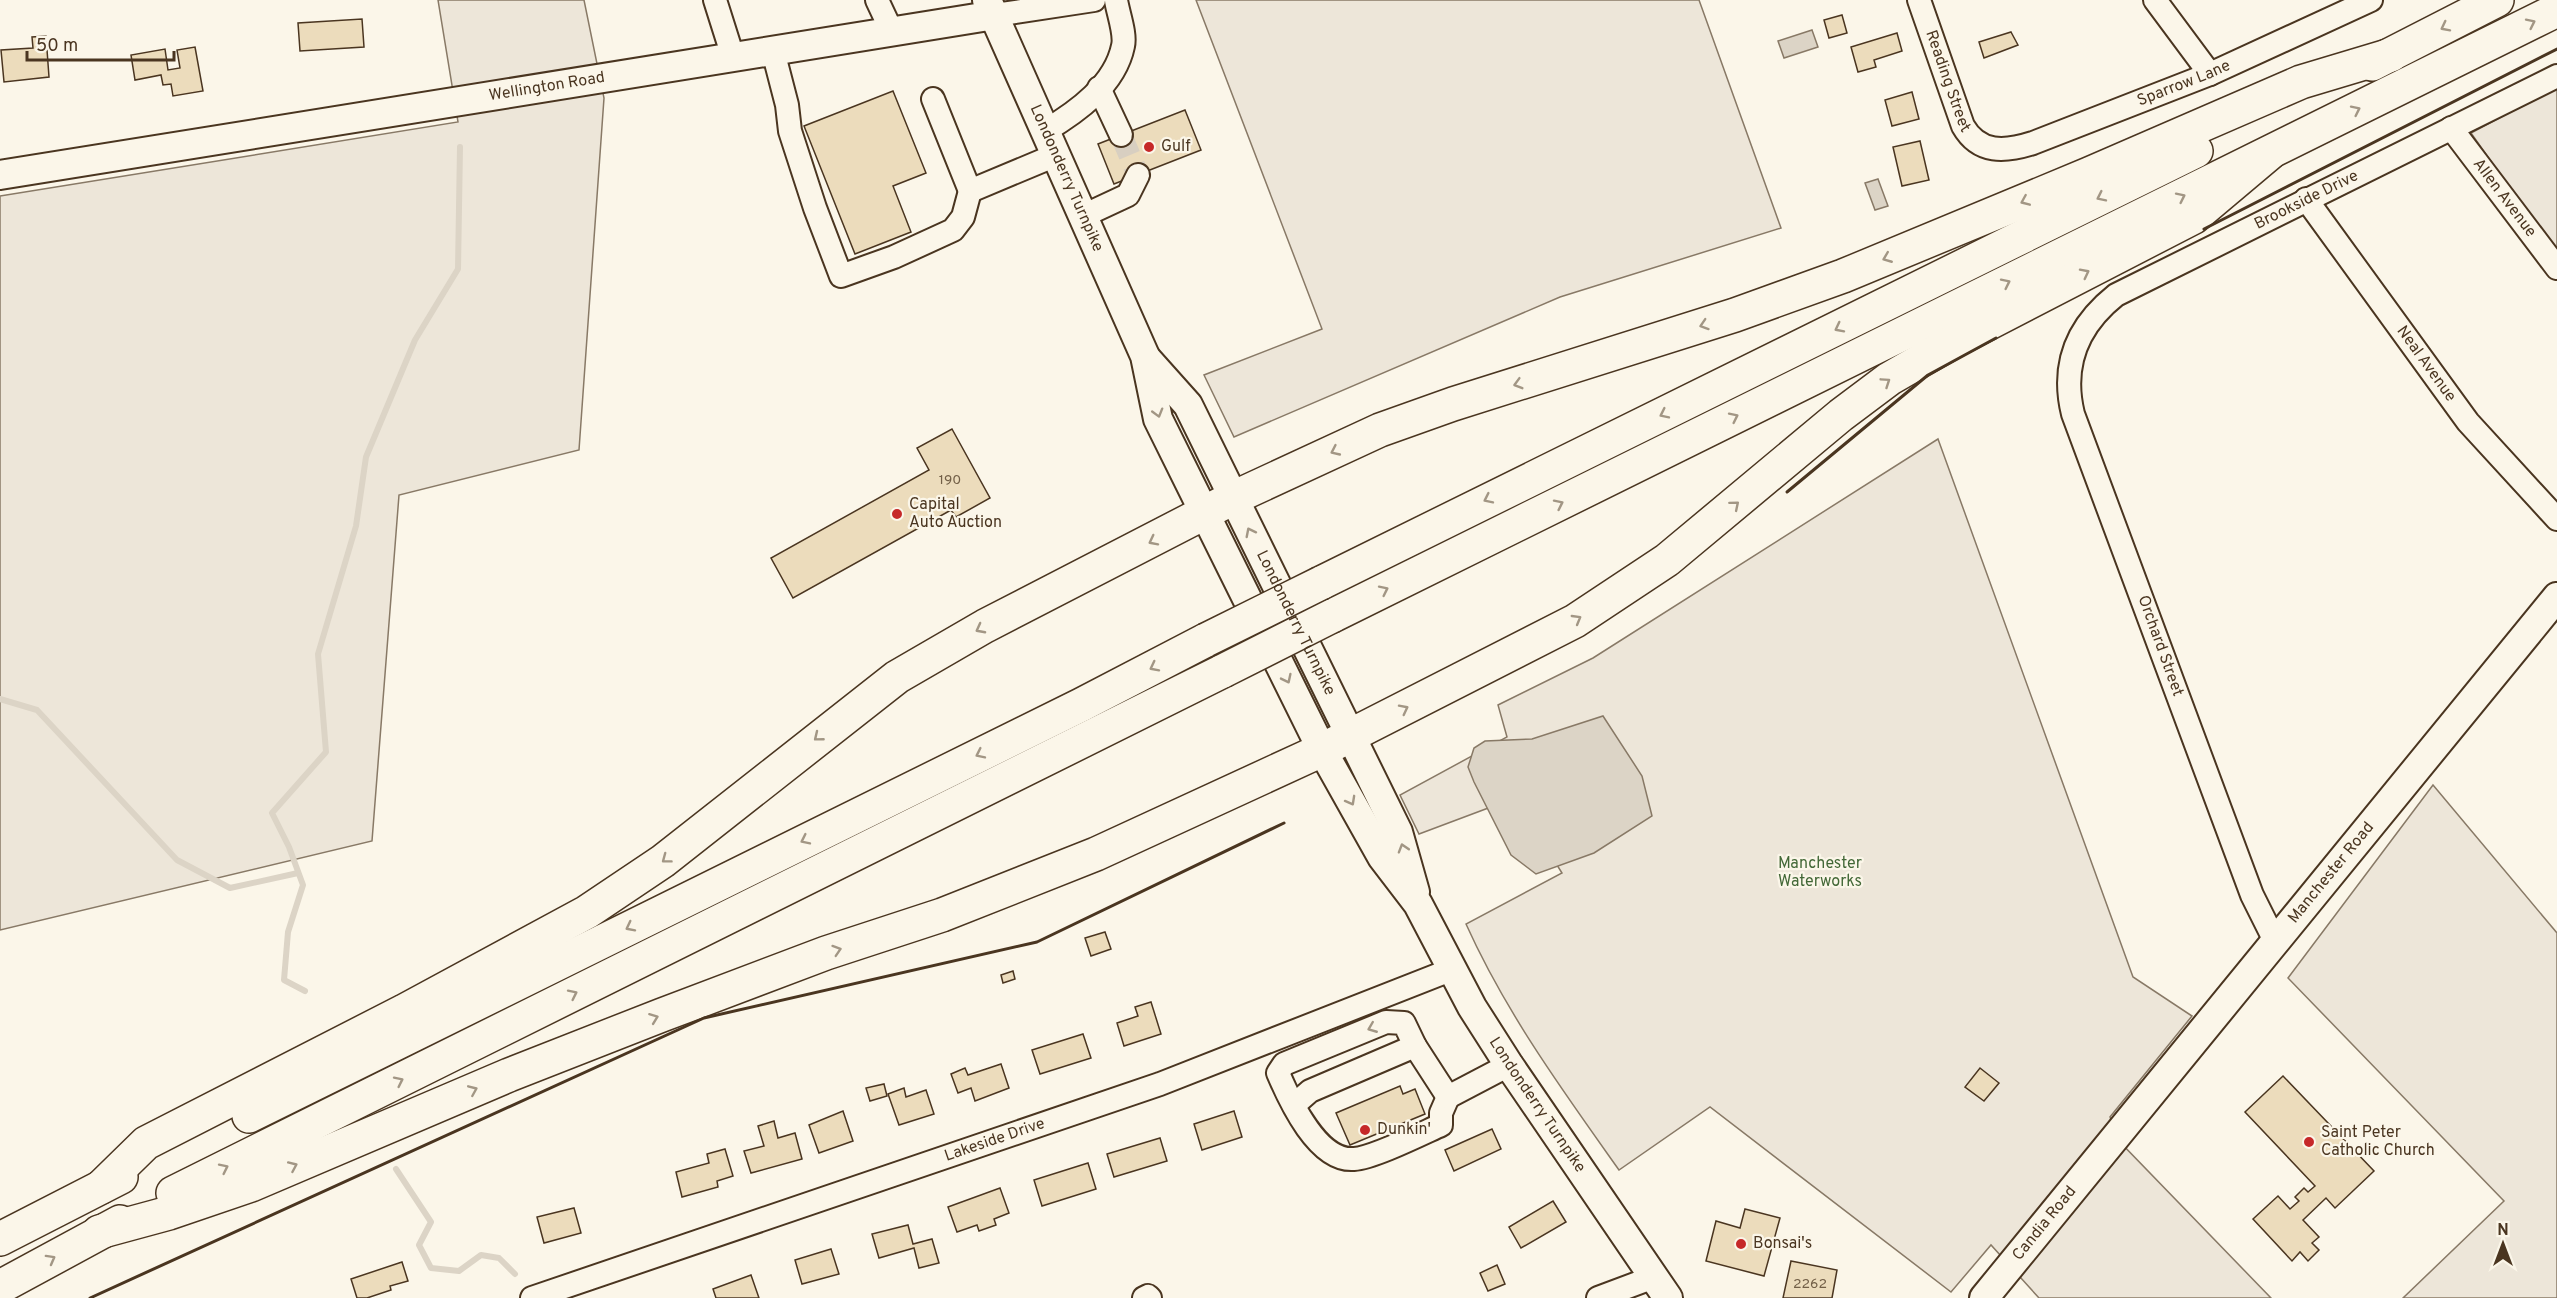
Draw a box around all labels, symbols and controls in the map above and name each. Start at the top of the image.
one-way arrow [2441,19,2452,31]
one-way arrow [2524,19,2535,31]
scale bar [27,24,174,62]
street label: Reading Street [1920,28,1975,136]
text: 50 m [36,35,78,58]
street label: Sparrow Lane [2134,56,2234,111]
street label: Wellington Road [488,68,606,106]
street label: Londonderry Turnpike [1025,101,1108,255]
one-way arrow [2350,106,2361,118]
place label: Gulf [1161,137,1191,157]
marker: Gulf [1142,140,1156,154]
street label: Allen Avenue [2468,155,2540,242]
street label: Brookside Drive [2251,166,2362,235]
one-way arrow [2097,190,2108,202]
one-way arrow [2175,192,2186,204]
one-way arrow [2020,194,2031,206]
one-way arrow [1882,251,1893,263]
one-way arrow [2078,269,2089,281]
one-way arrow [2000,278,2011,290]
one-way arrow [1699,318,1710,331]
one-way arrow [1834,321,1845,332]
street label: Neal Avenue [2392,322,2460,406]
one-way arrow [1513,377,1524,389]
one-way arrow [1879,378,1890,389]
one-way arrow [1659,406,1670,418]
one-way arrow [1150,408,1163,418]
one-way arrow [1727,413,1738,425]
one-way arrow [1331,444,1342,456]
house number: 190 [939,472,961,489]
one-way arrow [1484,492,1495,504]
place label: Capital Auto Auction [909,495,1002,533]
one-way arrow [1553,499,1564,511]
one-way arrow [1728,501,1739,512]
marker: Capital Auto Auction [890,507,904,521]
one-way arrow [1246,527,1258,538]
one-way arrow [1149,533,1160,545]
street label: Londonderry Turnpike [1251,547,1339,699]
one-way arrow [1378,586,1389,597]
street label: Orchard Street [2132,593,2188,699]
one-way arrow [1571,615,1581,627]
one-way arrow [975,622,986,633]
one-way arrow [1150,660,1160,671]
one-way arrow [1280,673,1292,684]
one-way arrow [1398,704,1409,716]
one-way arrow [814,730,825,741]
one-way arrow [975,747,986,759]
one-way arrow [1344,795,1355,805]
street label: Manchester Road [2284,818,2379,928]
one-way arrow [800,832,811,844]
one-way arrow [1398,843,1410,854]
one-way arrow [661,852,672,863]
park label: Manchester Waterworks [1778,854,1862,892]
one-way arrow [626,920,636,931]
one-way arrow [831,944,842,957]
one-way arrow [567,990,578,1002]
one-way arrow [648,1013,659,1025]
one-way arrow [1367,1021,1378,1033]
street label: Londonderry Turnpike [1484,1034,1590,1177]
one-way arrow [392,1077,403,1089]
one-way arrow [467,1085,478,1097]
street label: Lakeside Drive [942,1114,1048,1167]
place label: Dunkin' [1377,1120,1431,1140]
marker: Dunkin' [1358,1123,1372,1137]
place label: Saint Peter Catholic Church [2321,1123,2435,1161]
marker: Saint Peter Catholic Church [2302,1135,2316,1149]
one-way arrow [287,1161,298,1173]
one-way arrow [218,1164,228,1175]
street label: Candia Road [2008,1182,2081,1265]
north arrow [2473,1214,2533,1274]
text: N [2497,1221,2509,1241]
place label: Bonsai's [1753,1234,1812,1254]
marker: Bonsai's [1734,1237,1748,1251]
one-way arrow [45,1254,55,1266]
house number: 2262 [1793,1276,1827,1293]

